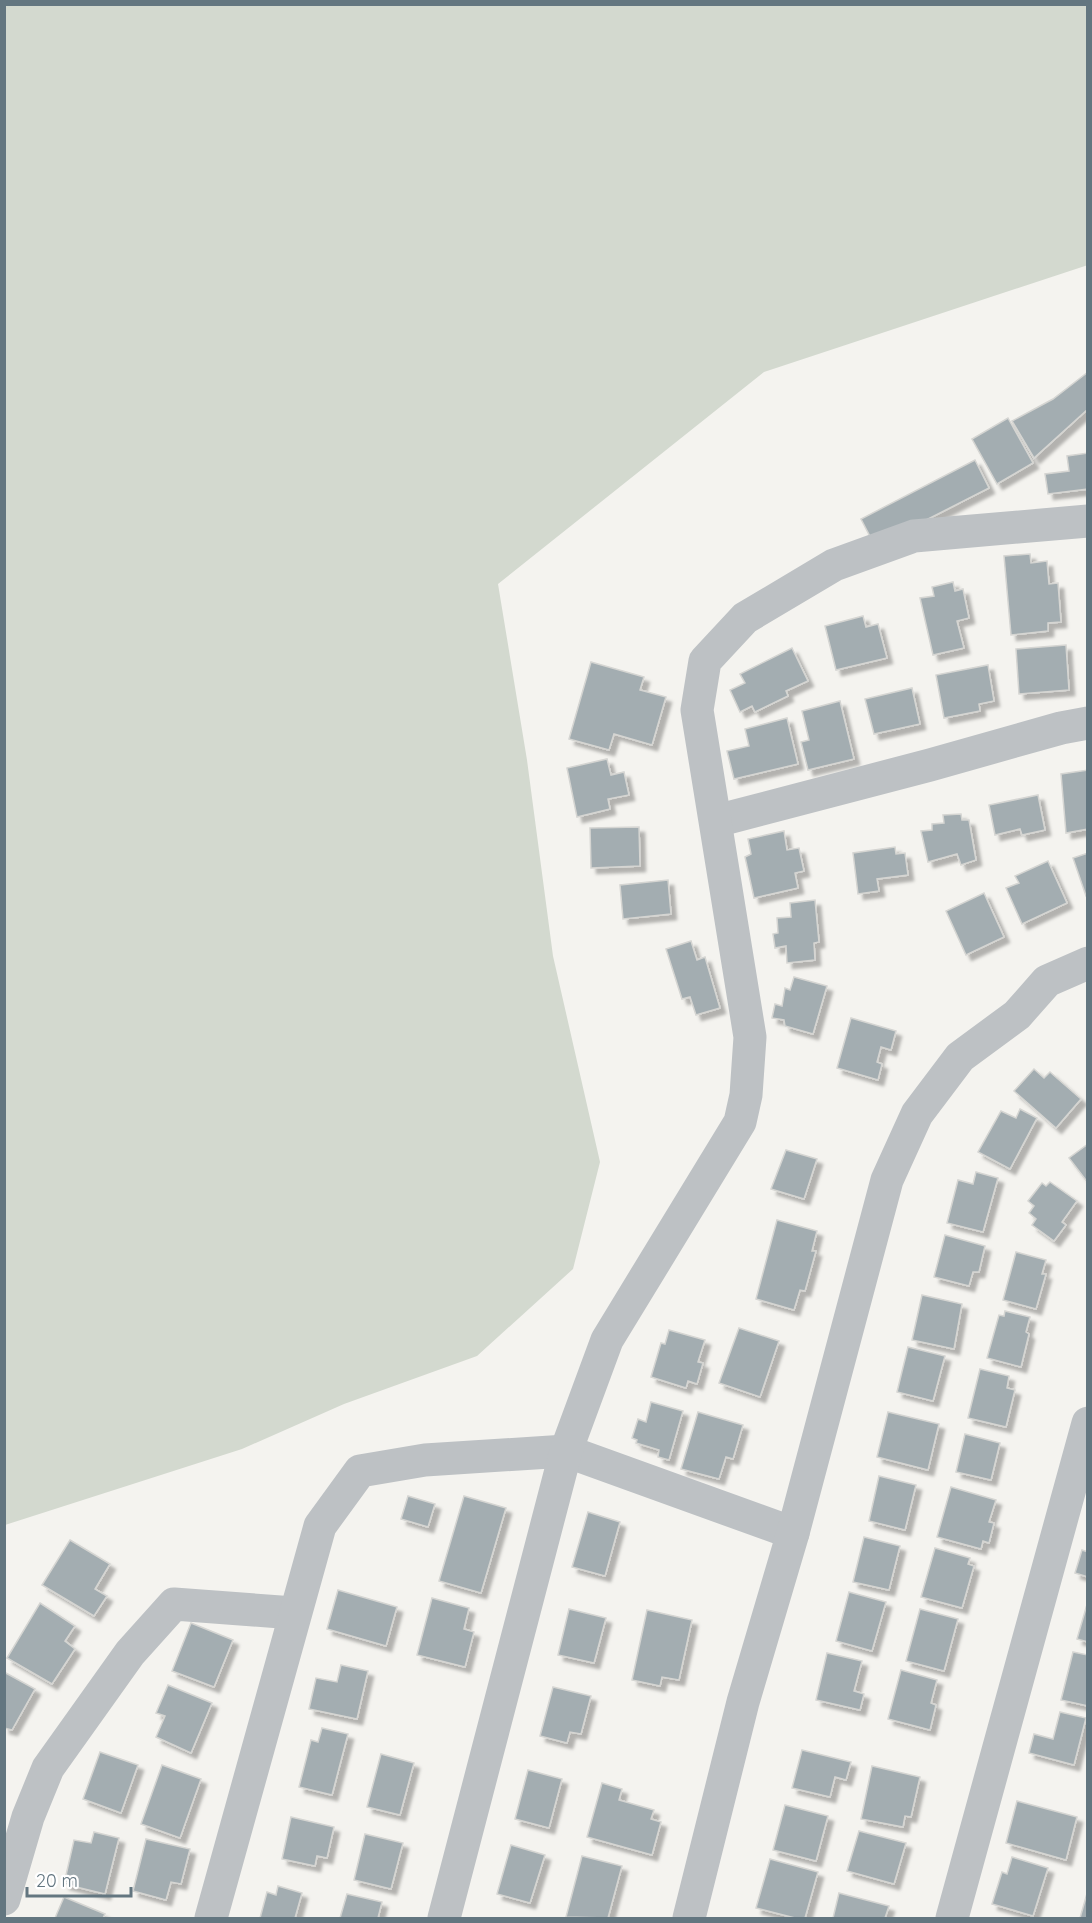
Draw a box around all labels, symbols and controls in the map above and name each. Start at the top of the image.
scale bar [27,1860,130,1898]
text: 20 m [36,1869,78,1892]

